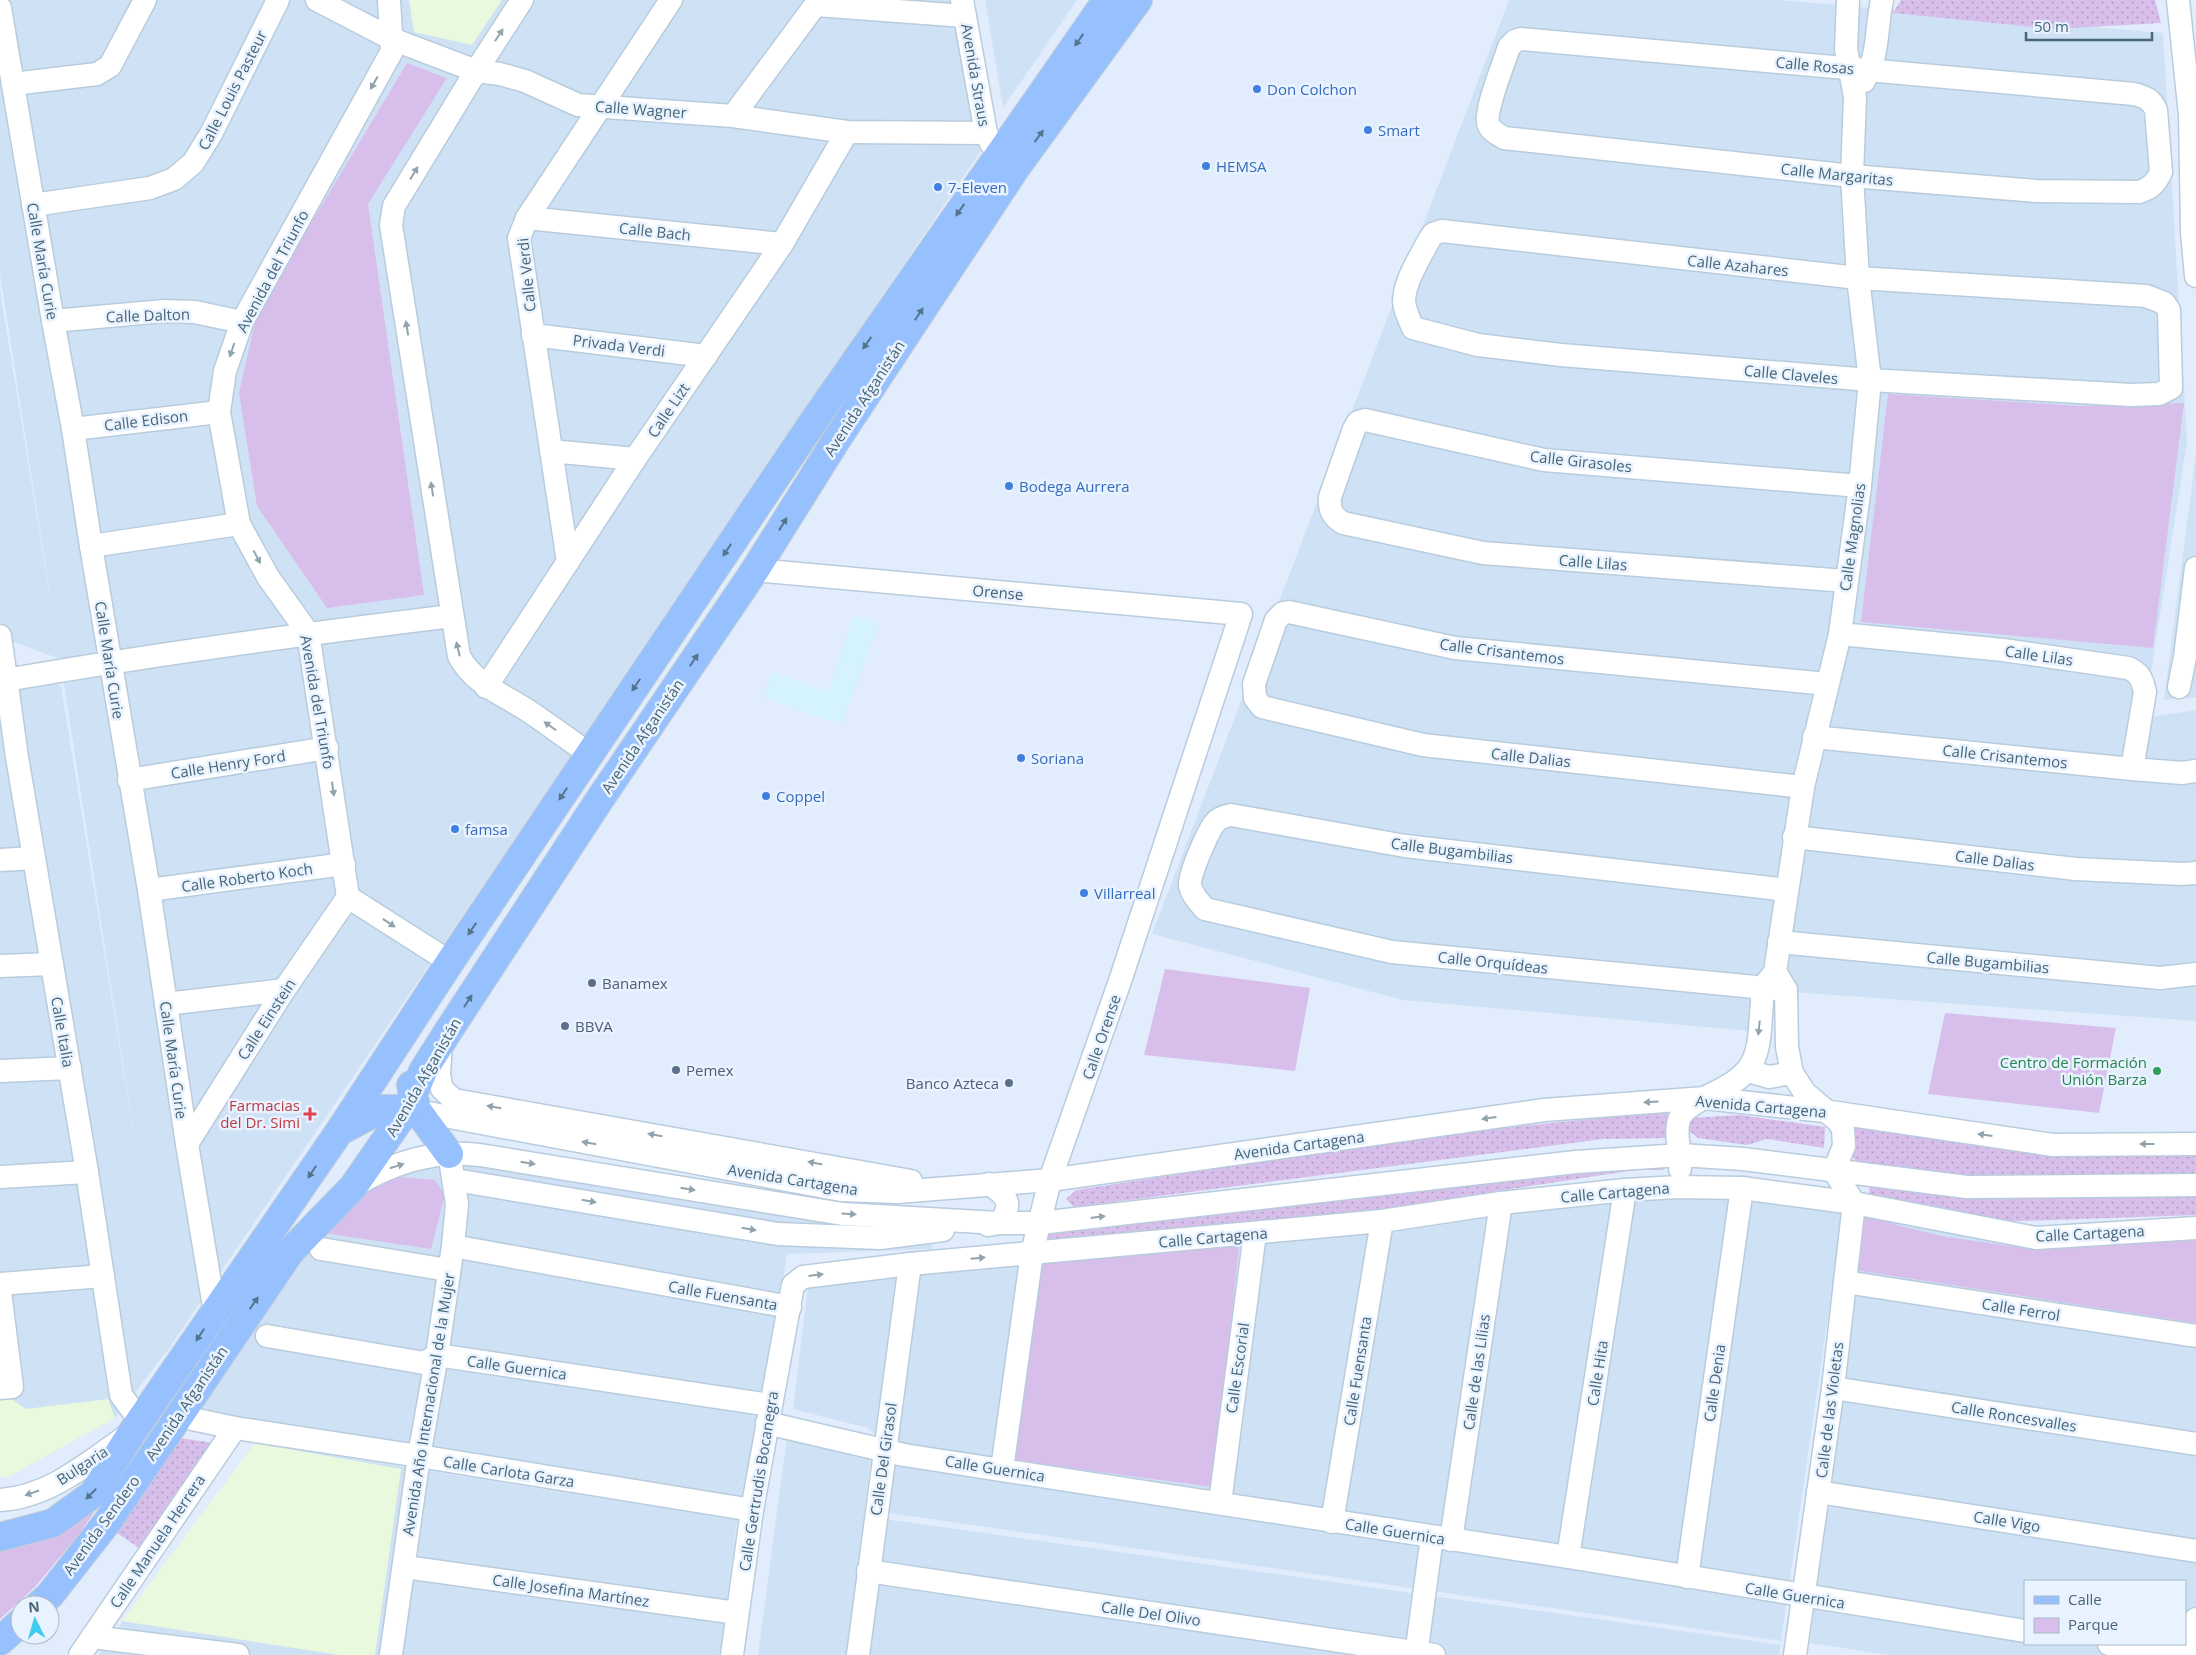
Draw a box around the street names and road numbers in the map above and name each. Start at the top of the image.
street label: Avenida Straus [957,22,995,128]
street label: Calle Louis Pasteur [193,27,271,153]
street label: Calle Rosas [1775,52,1855,78]
street label: Calle Wagner [595,96,687,122]
street label: Calle Margaritas [1780,158,1894,190]
street label: Calle María Curie [23,201,63,321]
street label: Avenida del Triunfo [231,206,313,336]
street label: Calle Bach [618,217,692,245]
street label: Calle Verdi [512,237,540,313]
street label: Calle Azahares [1686,250,1790,280]
street label: Calle Dalton [106,304,190,326]
street label: Privada Verdi [572,329,666,361]
street label: Avenida Afganistán [819,336,909,460]
street label: Calle Claveles [1743,360,1839,388]
street label: Calle Lizt [642,379,694,441]
street label: Calle Edison [103,405,189,435]
street label: Calle Girasoles [1529,446,1633,476]
street label: Calle Magnolias [1835,482,1869,592]
street label: Calle Lilas [1558,550,1628,574]
street label: Orense [972,580,1024,604]
street label: Calle María Curie [91,600,129,720]
street label: Avenida del Triunfo [296,633,340,771]
street label: Calle Crisantemos [1438,633,1566,669]
street label: Calle Lilas [2004,640,2074,670]
street label: Avenida Afganistán [596,675,688,797]
street label: Calle Crisantemos [1942,739,2068,773]
street label: Calle Dalias [1490,743,1572,771]
street label: Calle Henry Ford [169,745,287,783]
street label: Calle Bugambilias [1390,833,1514,867]
street label: Calle Dalias [1954,845,2036,875]
street label: Calle Roberto Koch [180,858,314,896]
street label: Calle Orquídeas [1437,946,1549,978]
street label: Calle Bugambilias [1926,947,2050,977]
street label: Calle Einstein [232,975,300,1063]
street label: Calle Orense [1077,992,1125,1082]
street label: Calle Italia [47,995,79,1069]
street label: Calle María Curie [156,1000,192,1120]
street label: Avenida Afganistán [381,1014,465,1140]
street label: Avenida Cartagena [1695,1090,1827,1122]
street label: Avenida Cartagena [1232,1126,1366,1164]
street label: Avenida Cartagena [726,1159,860,1199]
street label: Calle Cartagena [1560,1177,1670,1207]
street label: Calle Cartagena [2035,1220,2145,1246]
street label: Calle Cartagena [1158,1222,1268,1252]
street label: Avenida Año Internacional de la Mujer [397,1271,459,1537]
street label: Calle Fuensanta [667,1276,779,1314]
street label: Calle Ferrol [1980,1293,2062,1325]
street label: Calle de las Lilias [1458,1313,1494,1431]
street label: Calle Fuensanta [1338,1315,1376,1427]
street label: Calle Escorial [1221,1321,1253,1415]
street label: Calle Hita [1582,1339,1612,1407]
street label: Calle de las Violetas [1811,1341,1847,1479]
street label: Avenida Afganistán [140,1342,232,1464]
street label: Calle Denia [1699,1343,1729,1423]
street label: Calle Guernica [466,1350,568,1384]
street label: Calle Gertrudis Bocanegra [734,1389,782,1573]
street label: Calle Roncesvalles [1950,1396,2078,1436]
street label: Calle Del Girasol [865,1401,901,1517]
street label: Bulgaria [52,1441,112,1489]
street label: Calle Guernica [944,1450,1046,1486]
street label: Calle Carlota Garza [442,1451,576,1491]
street label: Calle Manuela Herrera [105,1470,209,1612]
street label: Avenida Sendero [58,1471,144,1579]
street label: Calle Vigo [1972,1506,2042,1536]
street label: Calle Guernica [1344,1513,1446,1549]
street label: Calle Josefina Martínez [491,1569,651,1611]
street label: Calle Guernica [1744,1577,1846,1613]
street label: Calle Del Olivo [1100,1596,1202,1630]

